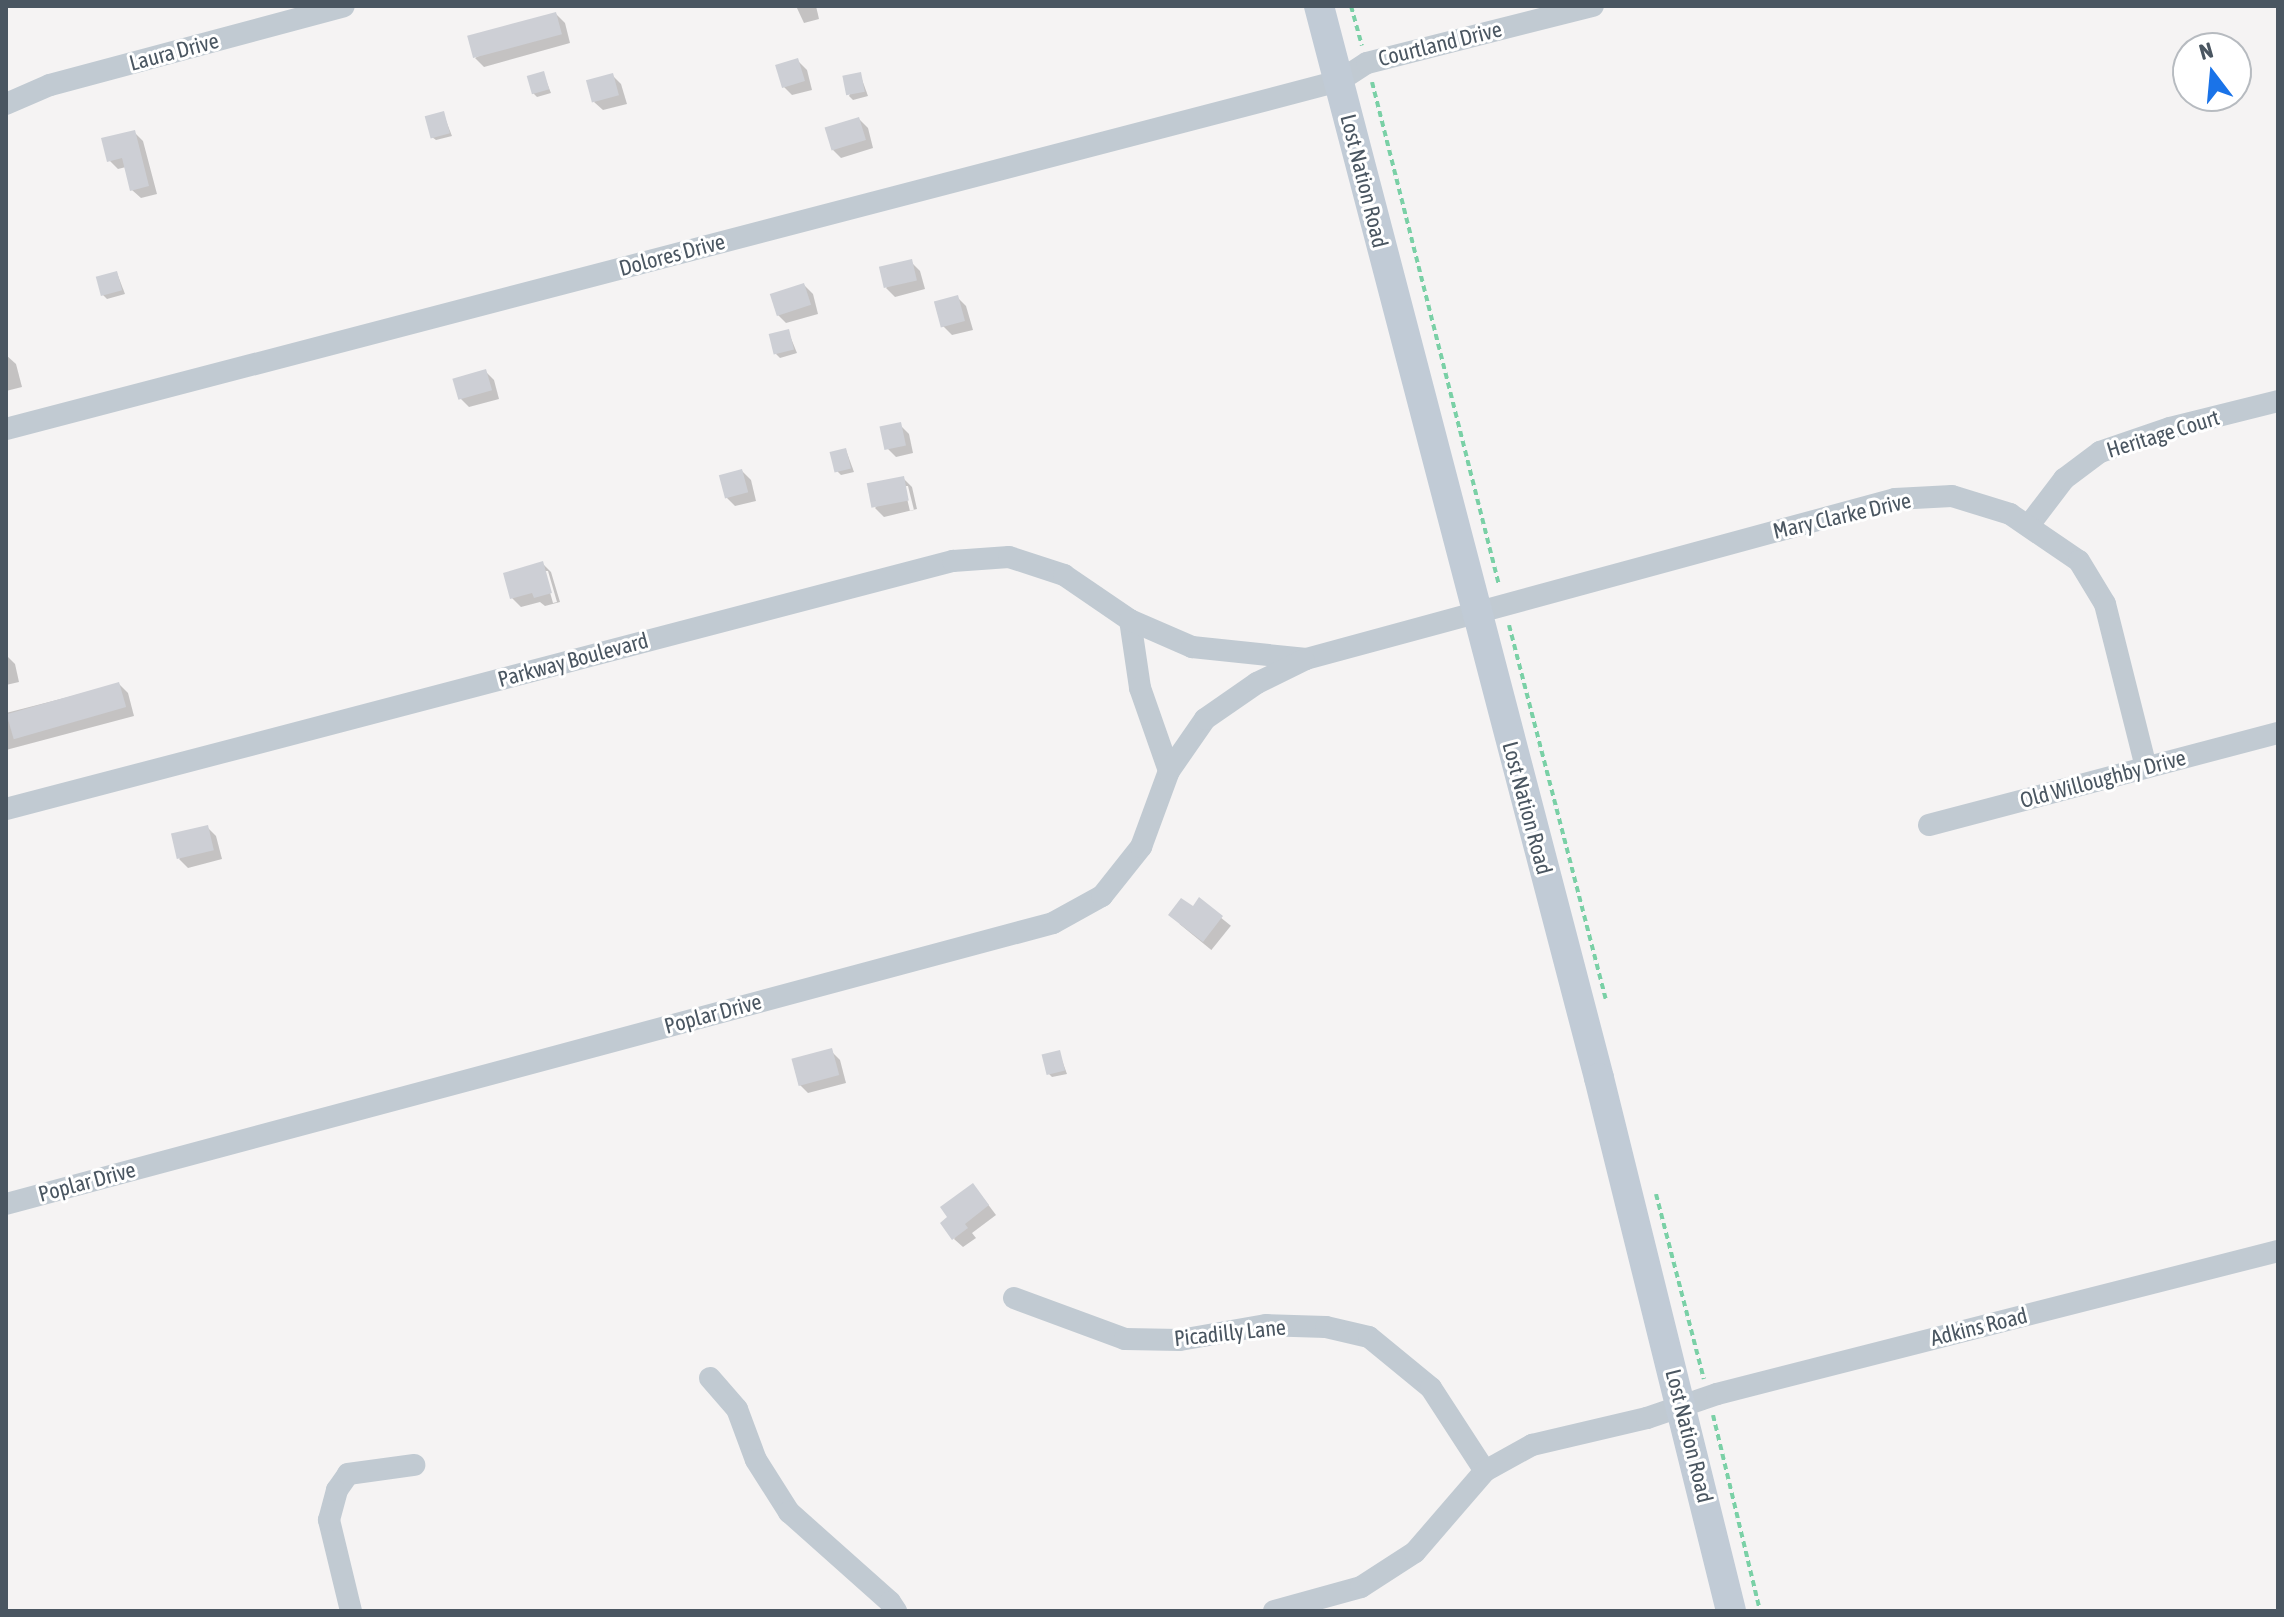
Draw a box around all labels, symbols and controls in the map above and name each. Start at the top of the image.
street label: Courtland Drive [1376,16,1504,72]
street label: Laura Drive [126,27,222,77]
north arrow [2172,32,2252,112]
text: N [2196,37,2216,65]
street label: Lost Nation Road [1335,112,1393,250]
street label: Dolores Drive [616,228,728,282]
street label: Heritage Court [2103,404,2223,464]
street label: Mary Clarke Drive [1770,487,1914,545]
street label: Parkway Boulevard [495,627,651,693]
street label: Lost Nation Road [1497,739,1557,877]
street label: Old Willoughby Drive [2017,744,2189,814]
street label: Poplar Drive [661,988,765,1040]
street label: Poplar Drive [35,1156,139,1208]
street label: Adkins Road [1928,1302,2030,1352]
street label: Picadilly Lane [1173,1314,1287,1352]
street label: Lost Nation Road [1660,1367,1718,1505]

